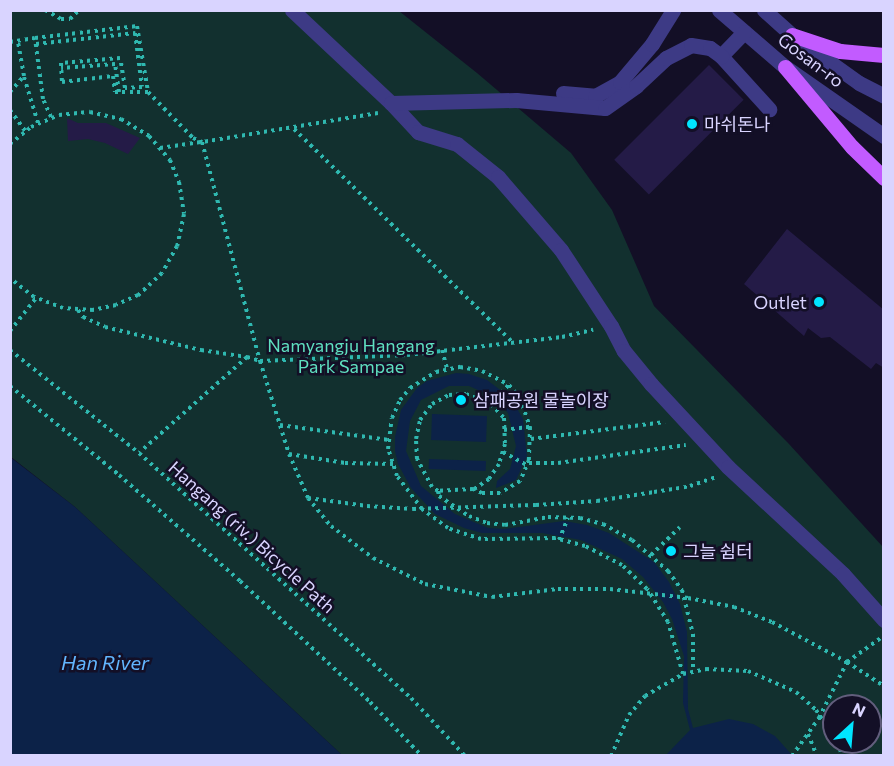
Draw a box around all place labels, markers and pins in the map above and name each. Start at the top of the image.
place label: 마쉬돈나 [704,113,770,135]
marker: 마쉬돈나 [685,117,699,131]
place label: Outlet [754,291,807,313]
marker: Outlet [812,295,826,309]
place label: 삼패공원 물놀이장 [473,389,609,411]
marker: 삼패공원 물놀이장 [454,393,468,407]
place label: 그늘 쉼터 [683,540,753,562]
marker: 그늘 쉼터 [664,544,678,558]

